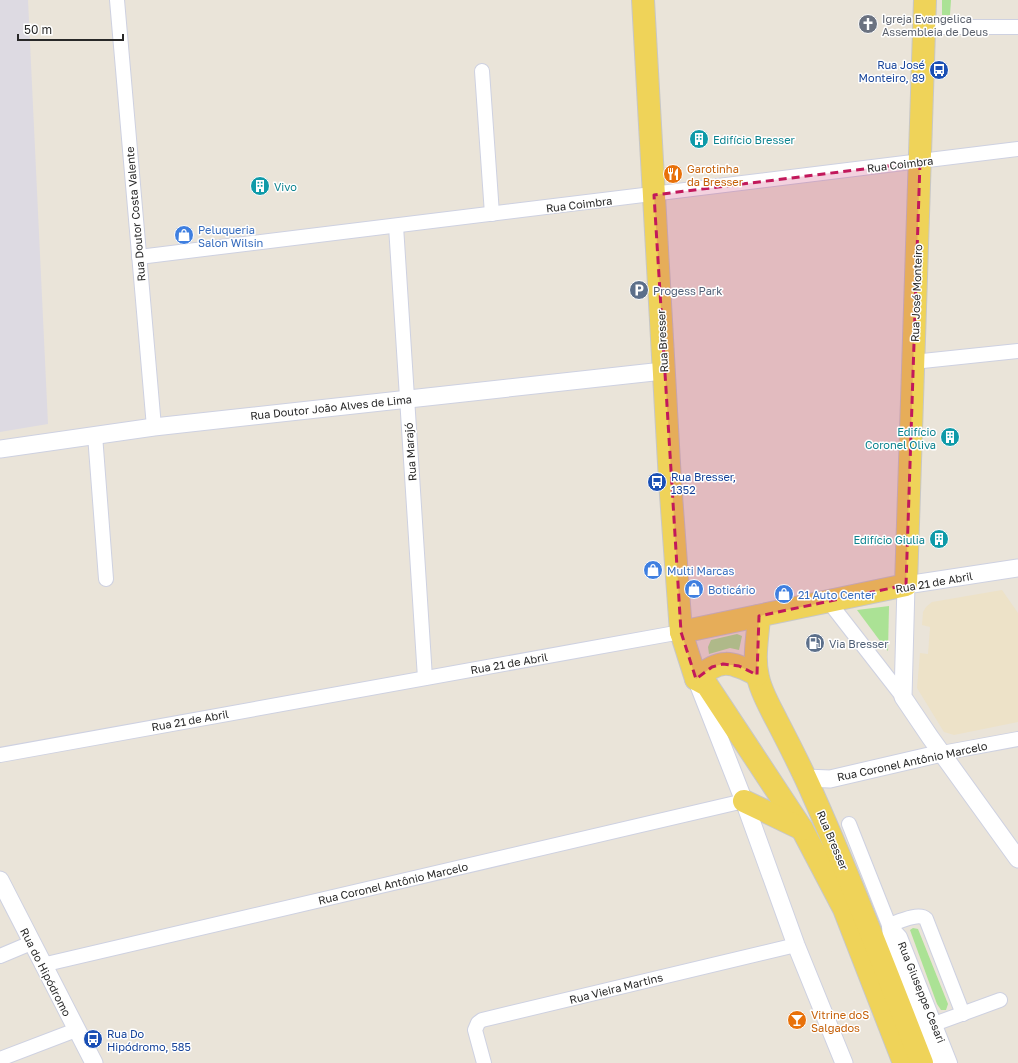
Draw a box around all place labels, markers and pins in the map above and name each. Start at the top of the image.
place label: Igreja Evangelica Assembleia de Deus [882,12,988,38]
church icon: Igreja Evangelica Assembleia de Deus [857,13,879,35]
place label: Rua José Monteiro, 89 [859,58,925,84]
bus stop icon: Rua José Monteiro, 89 [928,59,950,81]
building icon: Edifício Bresser [688,128,710,150]
place label: Edifício Bresser [713,133,796,146]
place label: Garotinha da Bresser [687,162,744,188]
restaurant icon: Garotinha da Bresser [662,163,684,185]
building icon: Vivo [249,175,271,197]
place label: Vivo [274,180,297,193]
place label: Peluqueria Salon Wilsin [198,223,263,249]
shop icon: Peluqueria Salon Wilsin [173,224,195,246]
parking icon: Progess Park [628,279,650,301]
place label: Progess Park [653,284,722,297]
place label: Edifício Coronel Oliva [865,425,936,451]
building icon: Edifício Coronel Oliva [939,426,961,448]
place label: Rua Bresser, 1352 [671,470,736,496]
bus stop icon: Rua Bresser, 1352 [646,471,668,493]
building icon: Edifício Giulia [928,528,950,550]
place label: Edifício Giulia [853,533,925,546]
shop icon: Multi Marcas [642,559,664,581]
place label: Multi Marcas [667,564,735,577]
shop icon: Boticário [683,578,705,600]
place label: Boticário [708,583,756,596]
shop icon: 21 Auto Center [773,583,795,605]
place label: 21 Auto Center [798,588,876,601]
fuel station icon: Via Bresser [804,632,826,654]
place label: Via Bresser [829,637,889,650]
place label: Vitrine doS Salgados [811,1008,869,1034]
bar icon: Vitrine doS Salgados [786,1009,808,1031]
place label: Rua Do Hipódromo, 585 [107,1027,191,1053]
bus stop icon: Rua Do Hipódromo, 585 [82,1028,104,1050]

